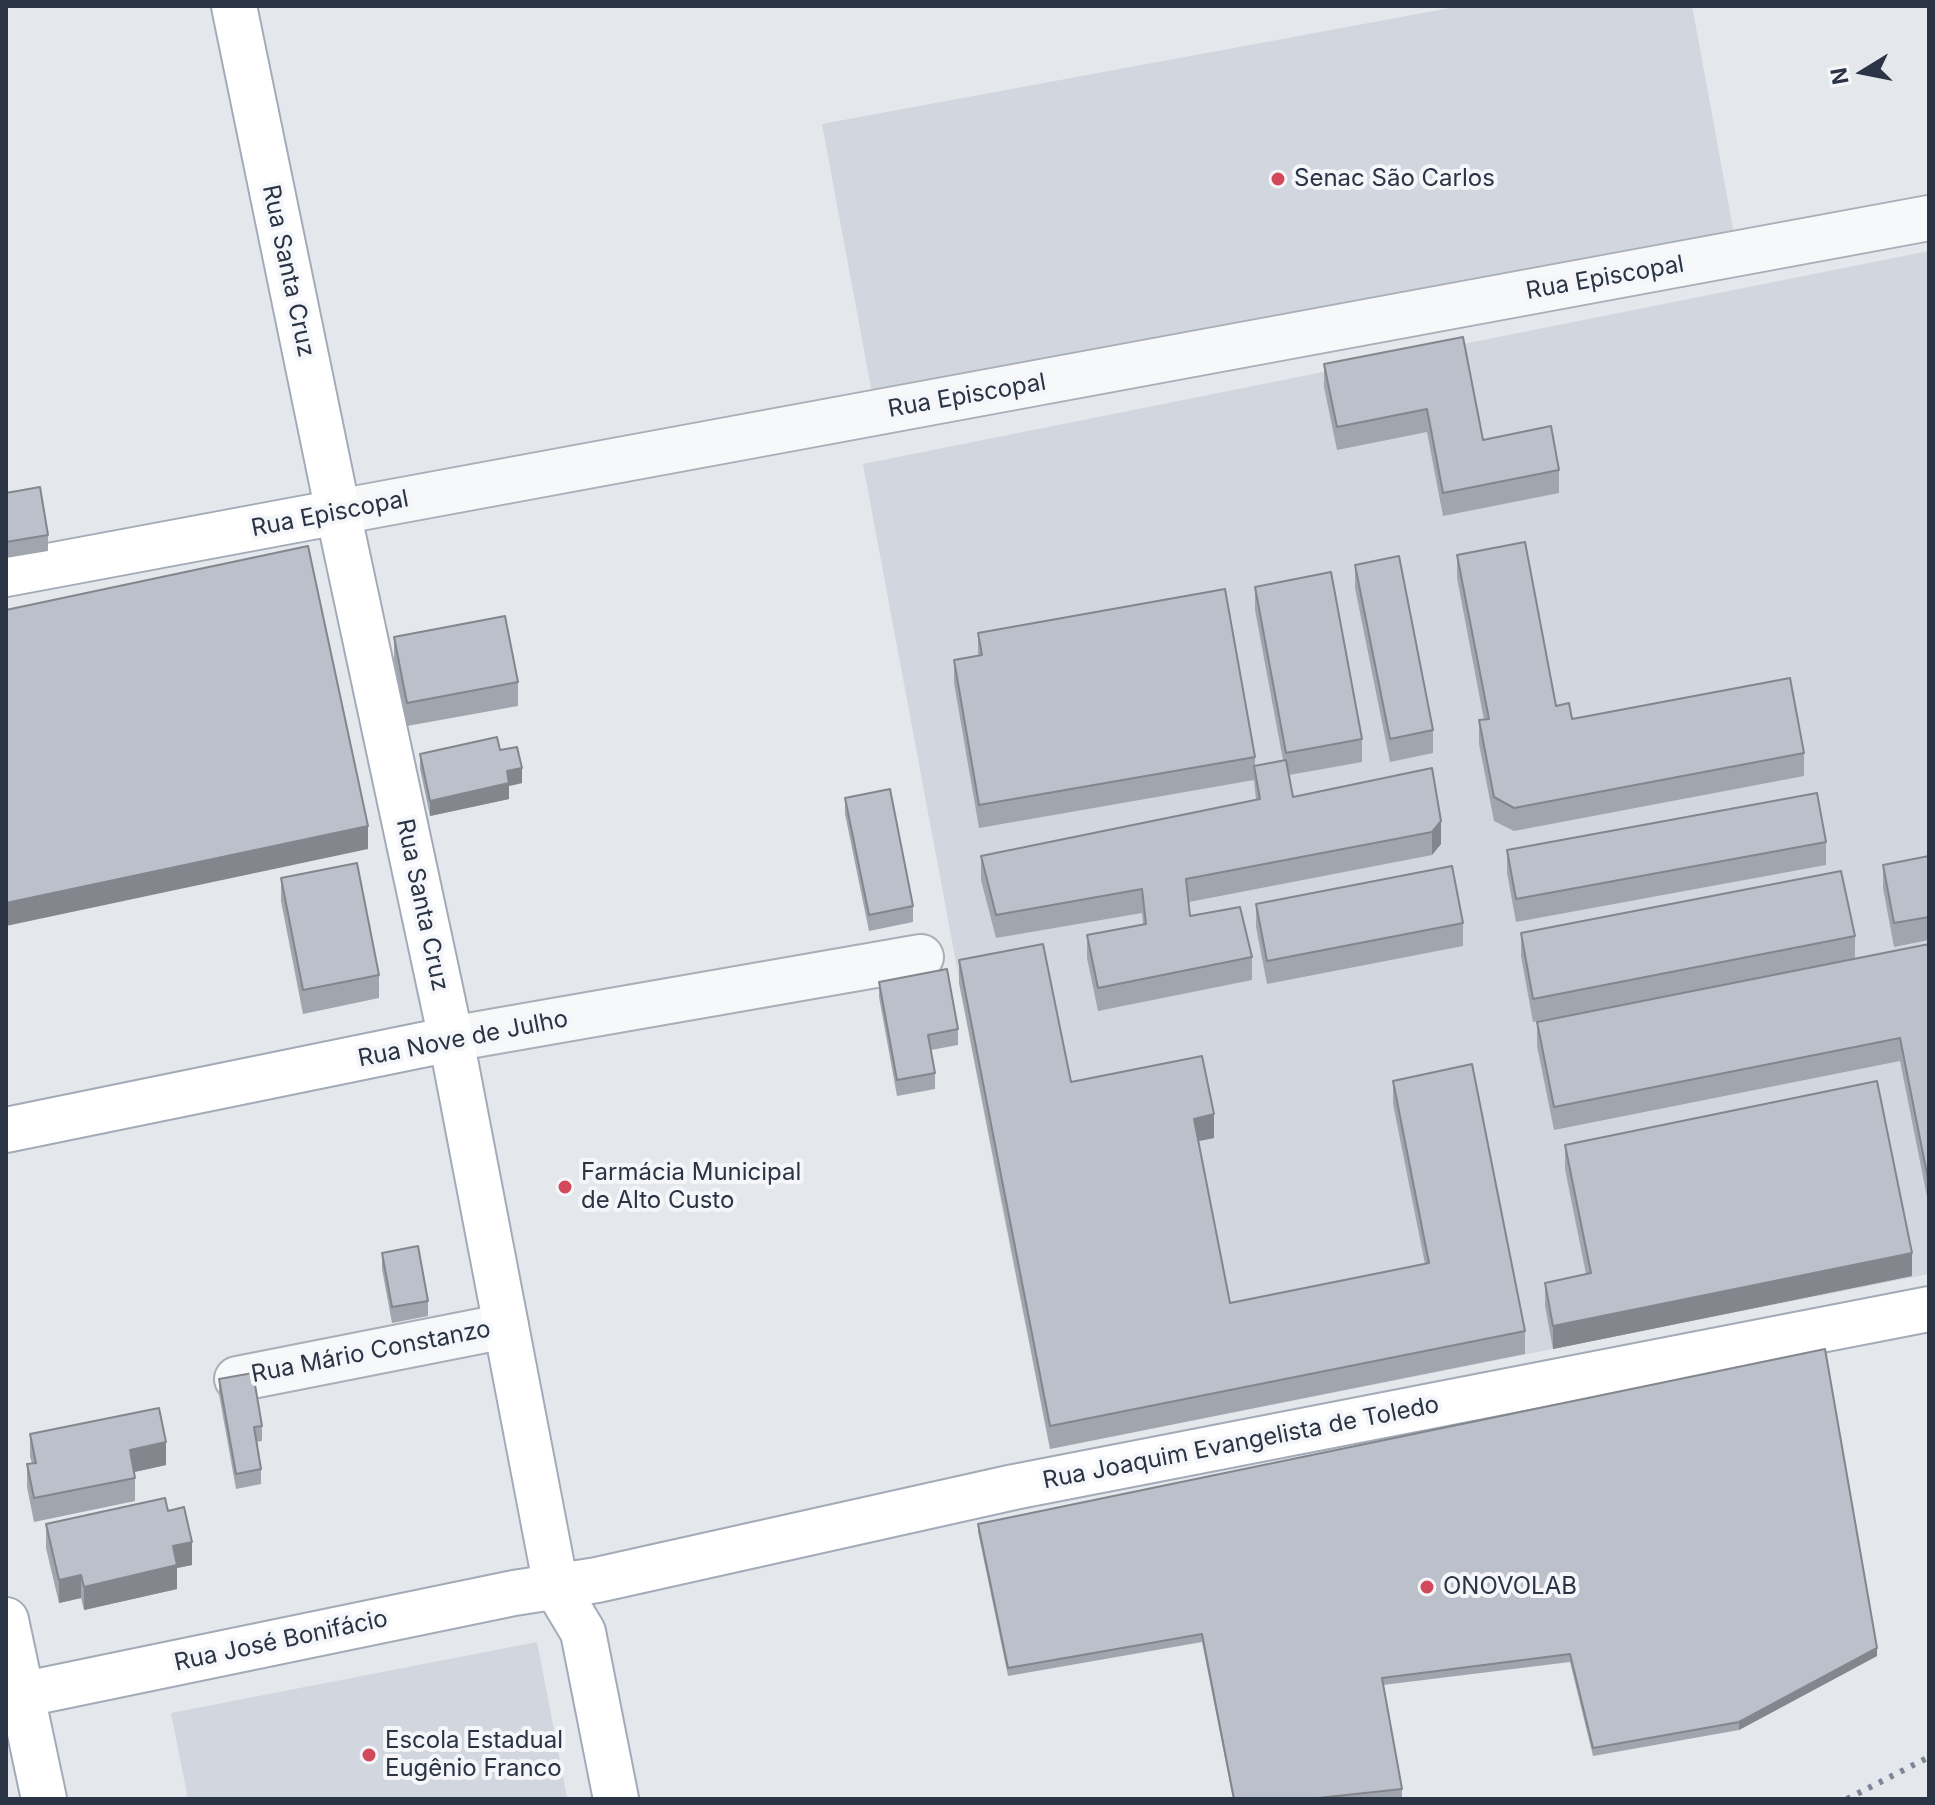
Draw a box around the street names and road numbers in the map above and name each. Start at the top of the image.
street label: Rua Santa Cruz [256,182,320,360]
street label: Rua Episcopal [1524,250,1686,306]
street label: Rua Episcopal [886,368,1048,424]
street label: Rua Episcopal [249,485,411,543]
street label: Rua Santa Cruz [390,816,454,994]
street label: Rua Nove de Julho [356,1005,570,1073]
street label: Rua Mário Constanzo [249,1315,493,1389]
street label: Rua Joaquim Evangelista de Toledo [1040,1390,1442,1496]
street label: Rua José Bonifácio [172,1604,390,1678]

